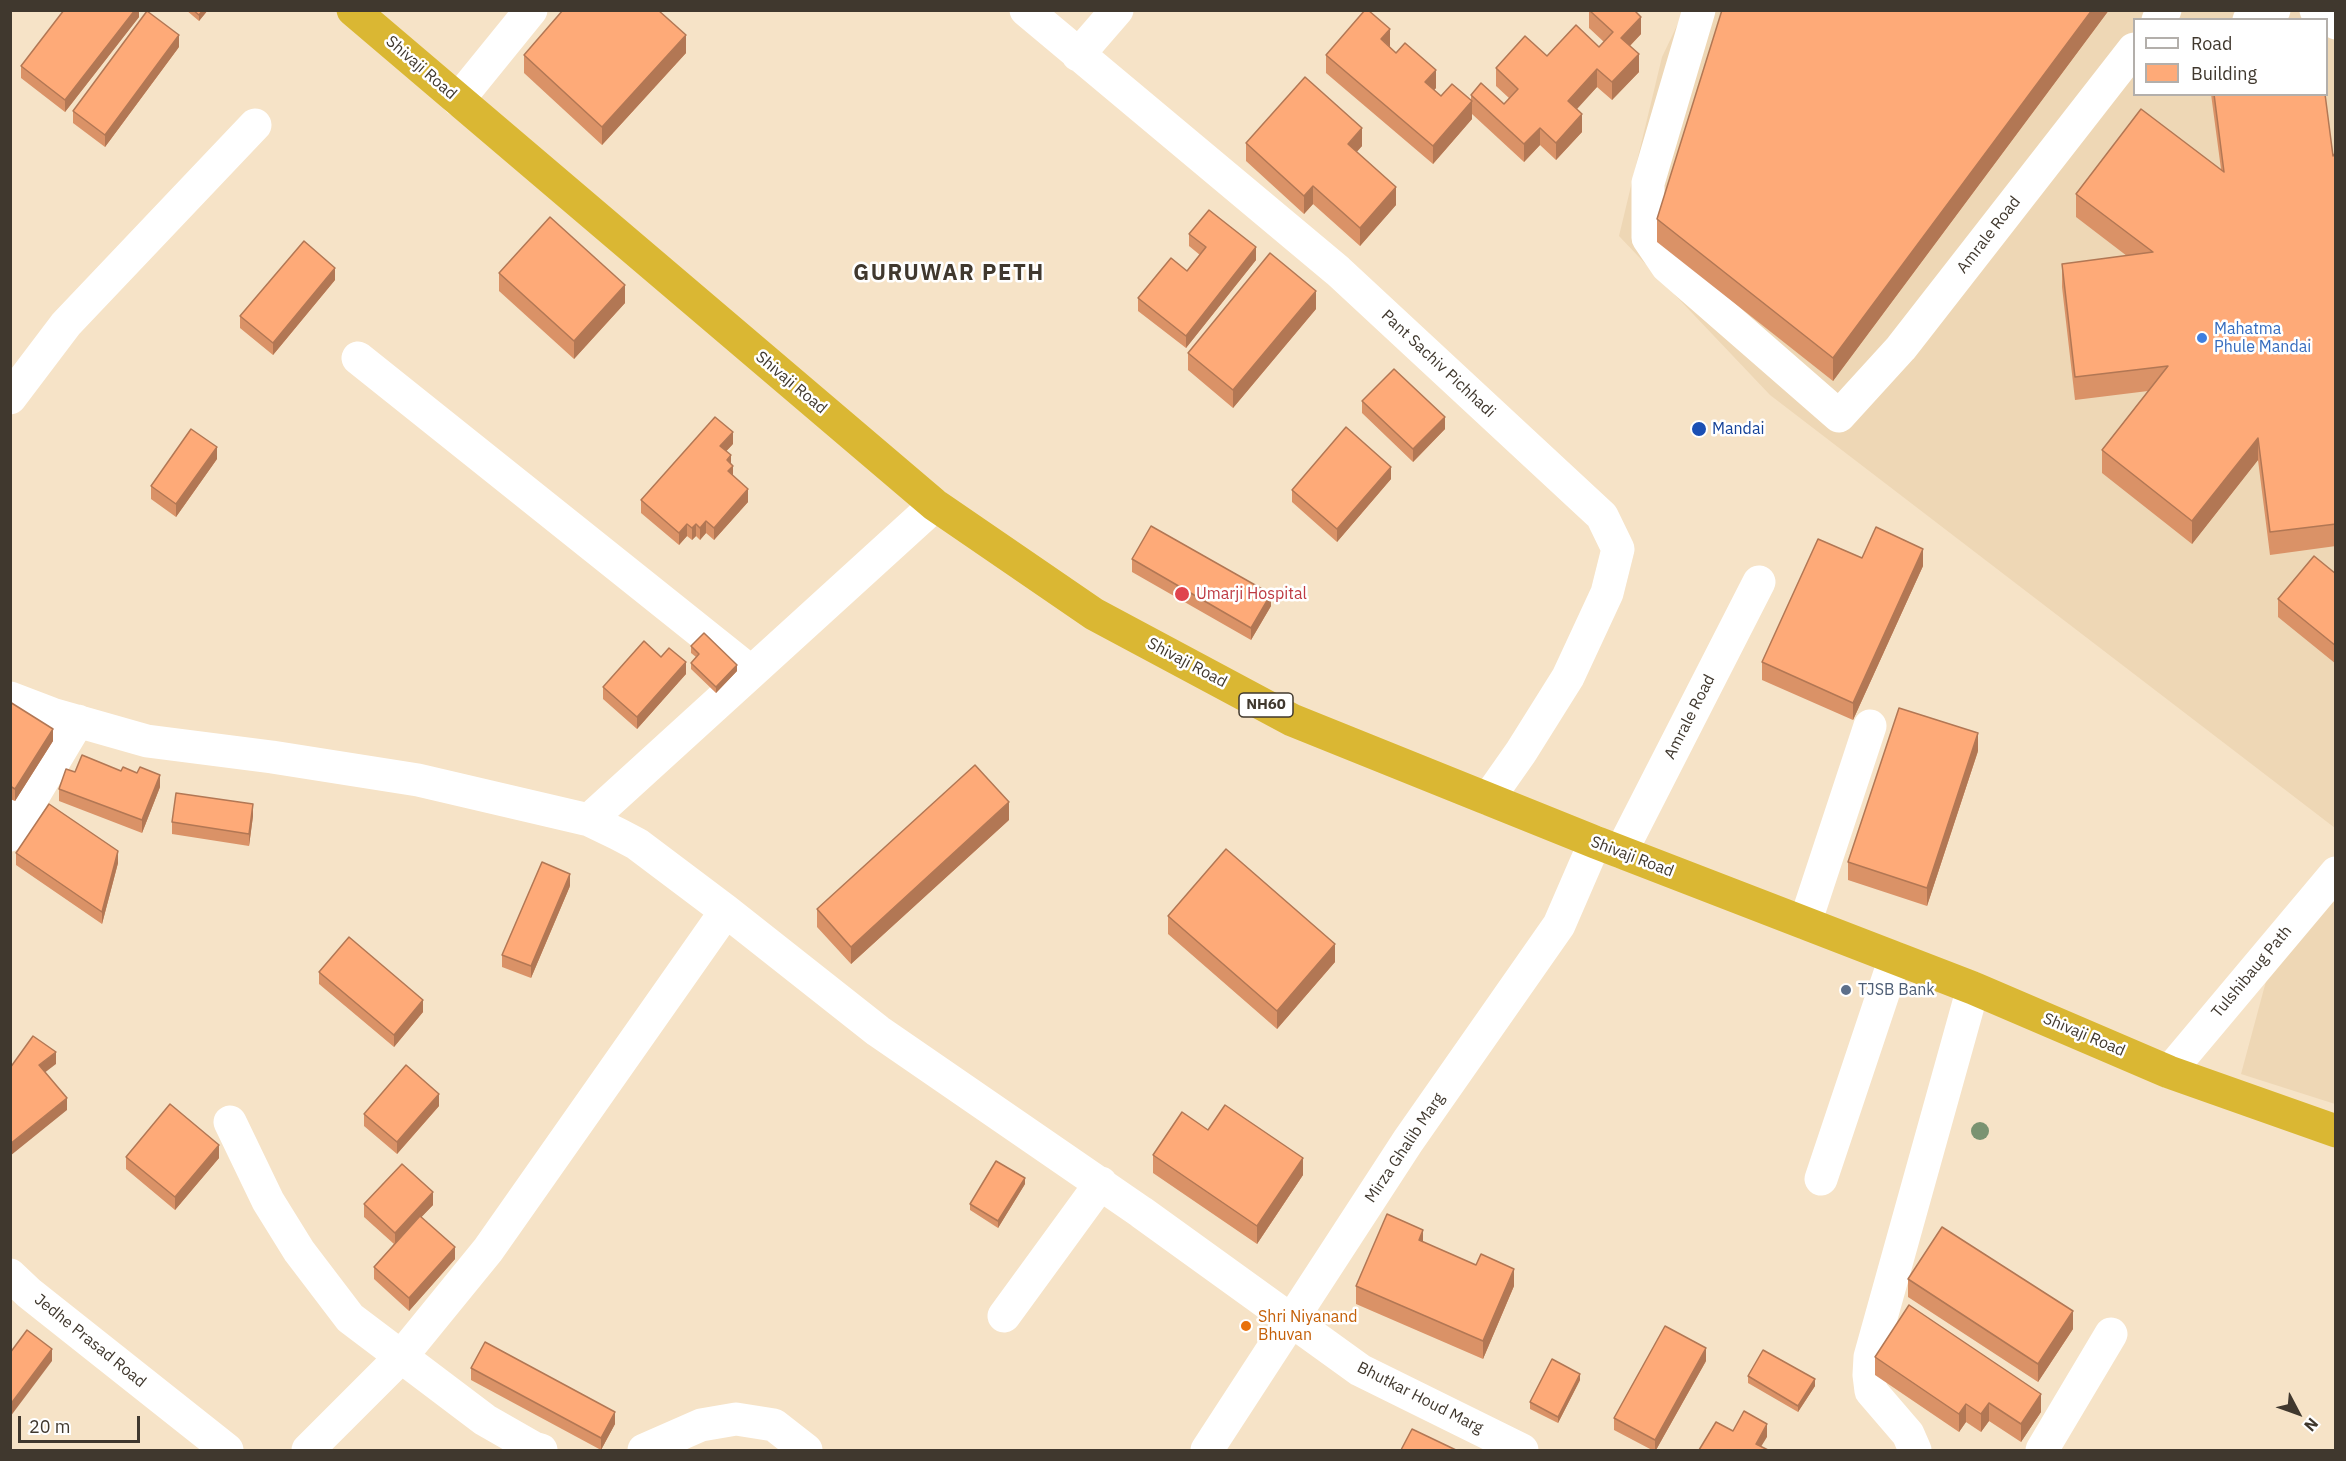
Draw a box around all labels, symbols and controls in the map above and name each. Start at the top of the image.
legend [2133,18,2328,96]
street label: Shivaji Road [382,32,460,104]
text: Road [2191,32,2232,55]
text: Building [2191,62,2257,85]
street label: Amrale Road [1953,193,2025,277]
district label: GURUWAR PETH [853,261,1045,287]
street label: Pant Sachiv Pichhadi [1377,306,1499,422]
place label: Mahatma Phule Mandai [2214,319,2311,357]
marker: Mahatma Phule Mandai [2195,331,2209,345]
street label: Shivaji Road [751,348,831,418]
place label: Mandai [1712,419,1764,439]
marker: Mandai [1690,420,1708,438]
place label: Umarji Hospital [1196,584,1307,604]
marker: Umarji Hospital [1173,585,1191,603]
street label: Shivaji Road [1144,634,1230,692]
street label: Amrale Road [1661,672,1719,762]
road number: NH60 [1239,693,1293,717]
street label: Shivaji Road [1588,832,1676,882]
street label: Tulshibaug Path [2208,922,2296,1022]
place label: TJSB Bank [1858,980,1935,1000]
marker: TJSB Bank [1839,983,1853,997]
street label: Shivaji Road [2040,1009,2128,1061]
street label: Mirza Ghalib Marg [1361,1089,1449,1207]
street label: Jedhe Prasad Road [30,1290,150,1392]
place label: Shri Niyanand Bhuvan [1258,1307,1358,1345]
marker: Shri Niyanand Bhuvan [1239,1319,1253,1333]
street label: Bhutkar Houd Marg [1354,1358,1486,1438]
north arrow [2268,1383,2328,1443]
scale bar [21,1404,142,1442]
text: N [2300,1414,2323,1436]
text: 20 m [29,1415,71,1438]

